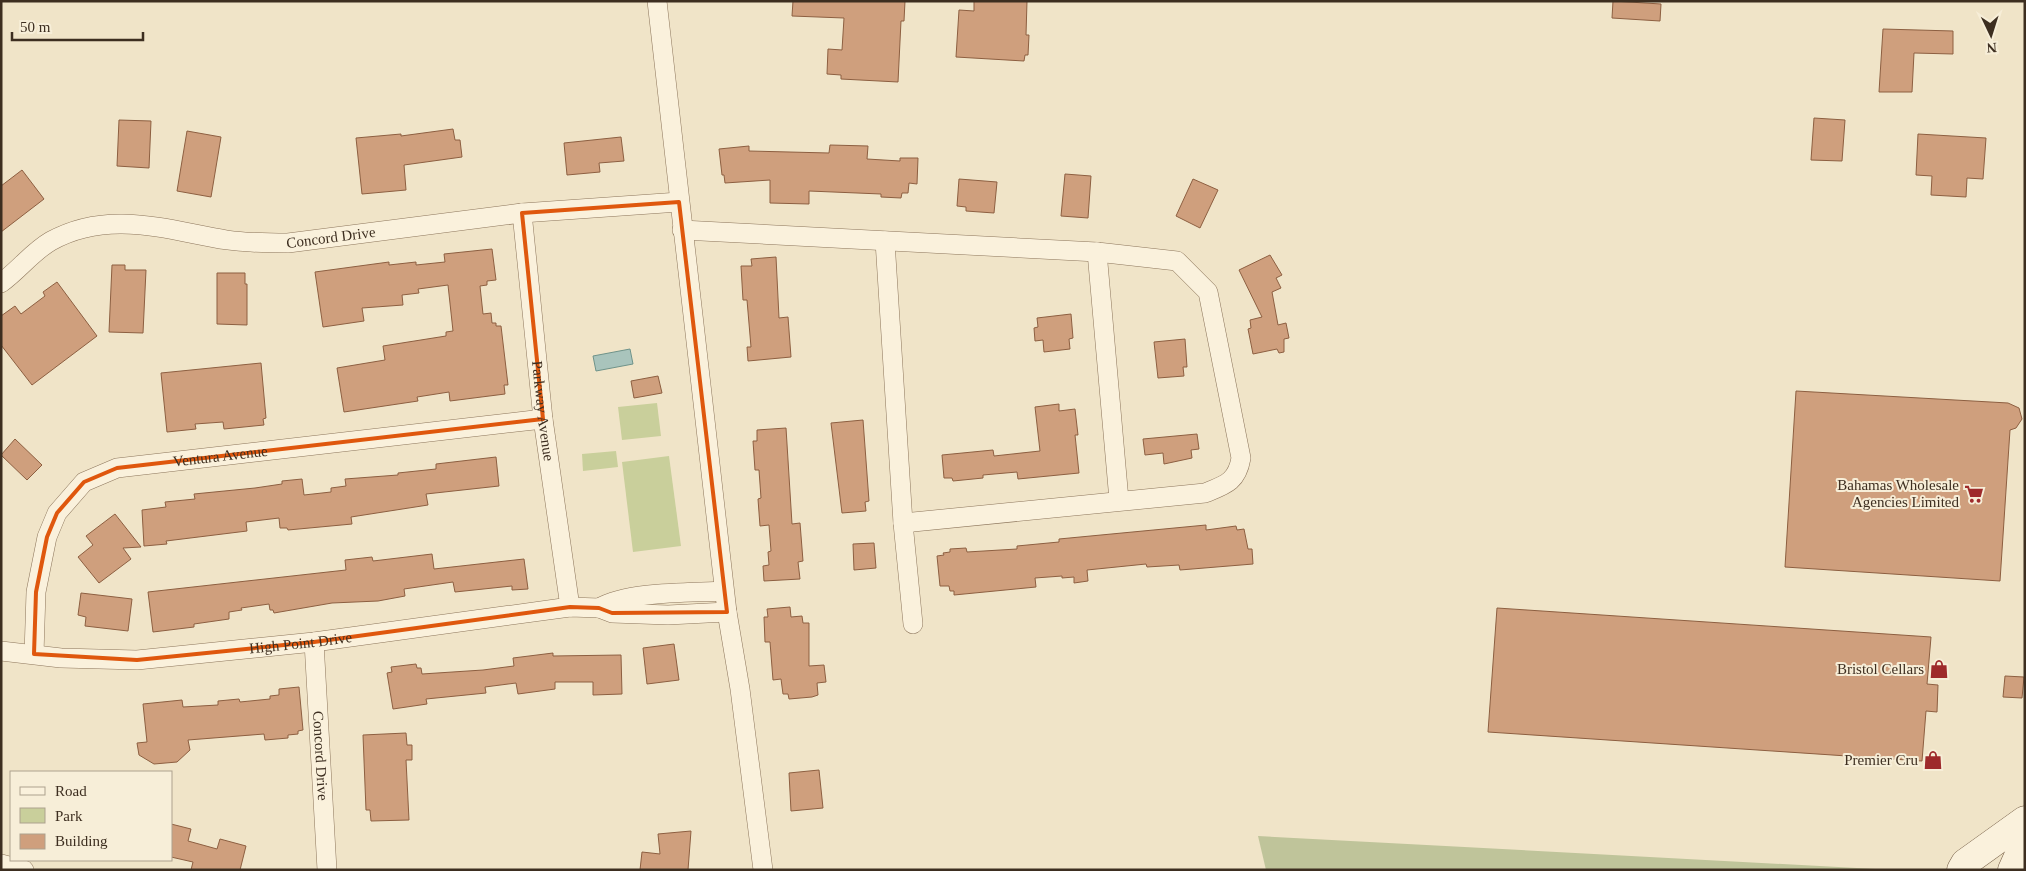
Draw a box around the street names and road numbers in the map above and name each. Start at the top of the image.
street label: Concord Drive [285,224,377,251]
street label: Parkway Avenue [529,360,557,462]
street label: Ventura Avenue [172,443,269,470]
street label: High Point Drive [248,629,353,657]
street label: Concord Drive [310,711,331,801]

